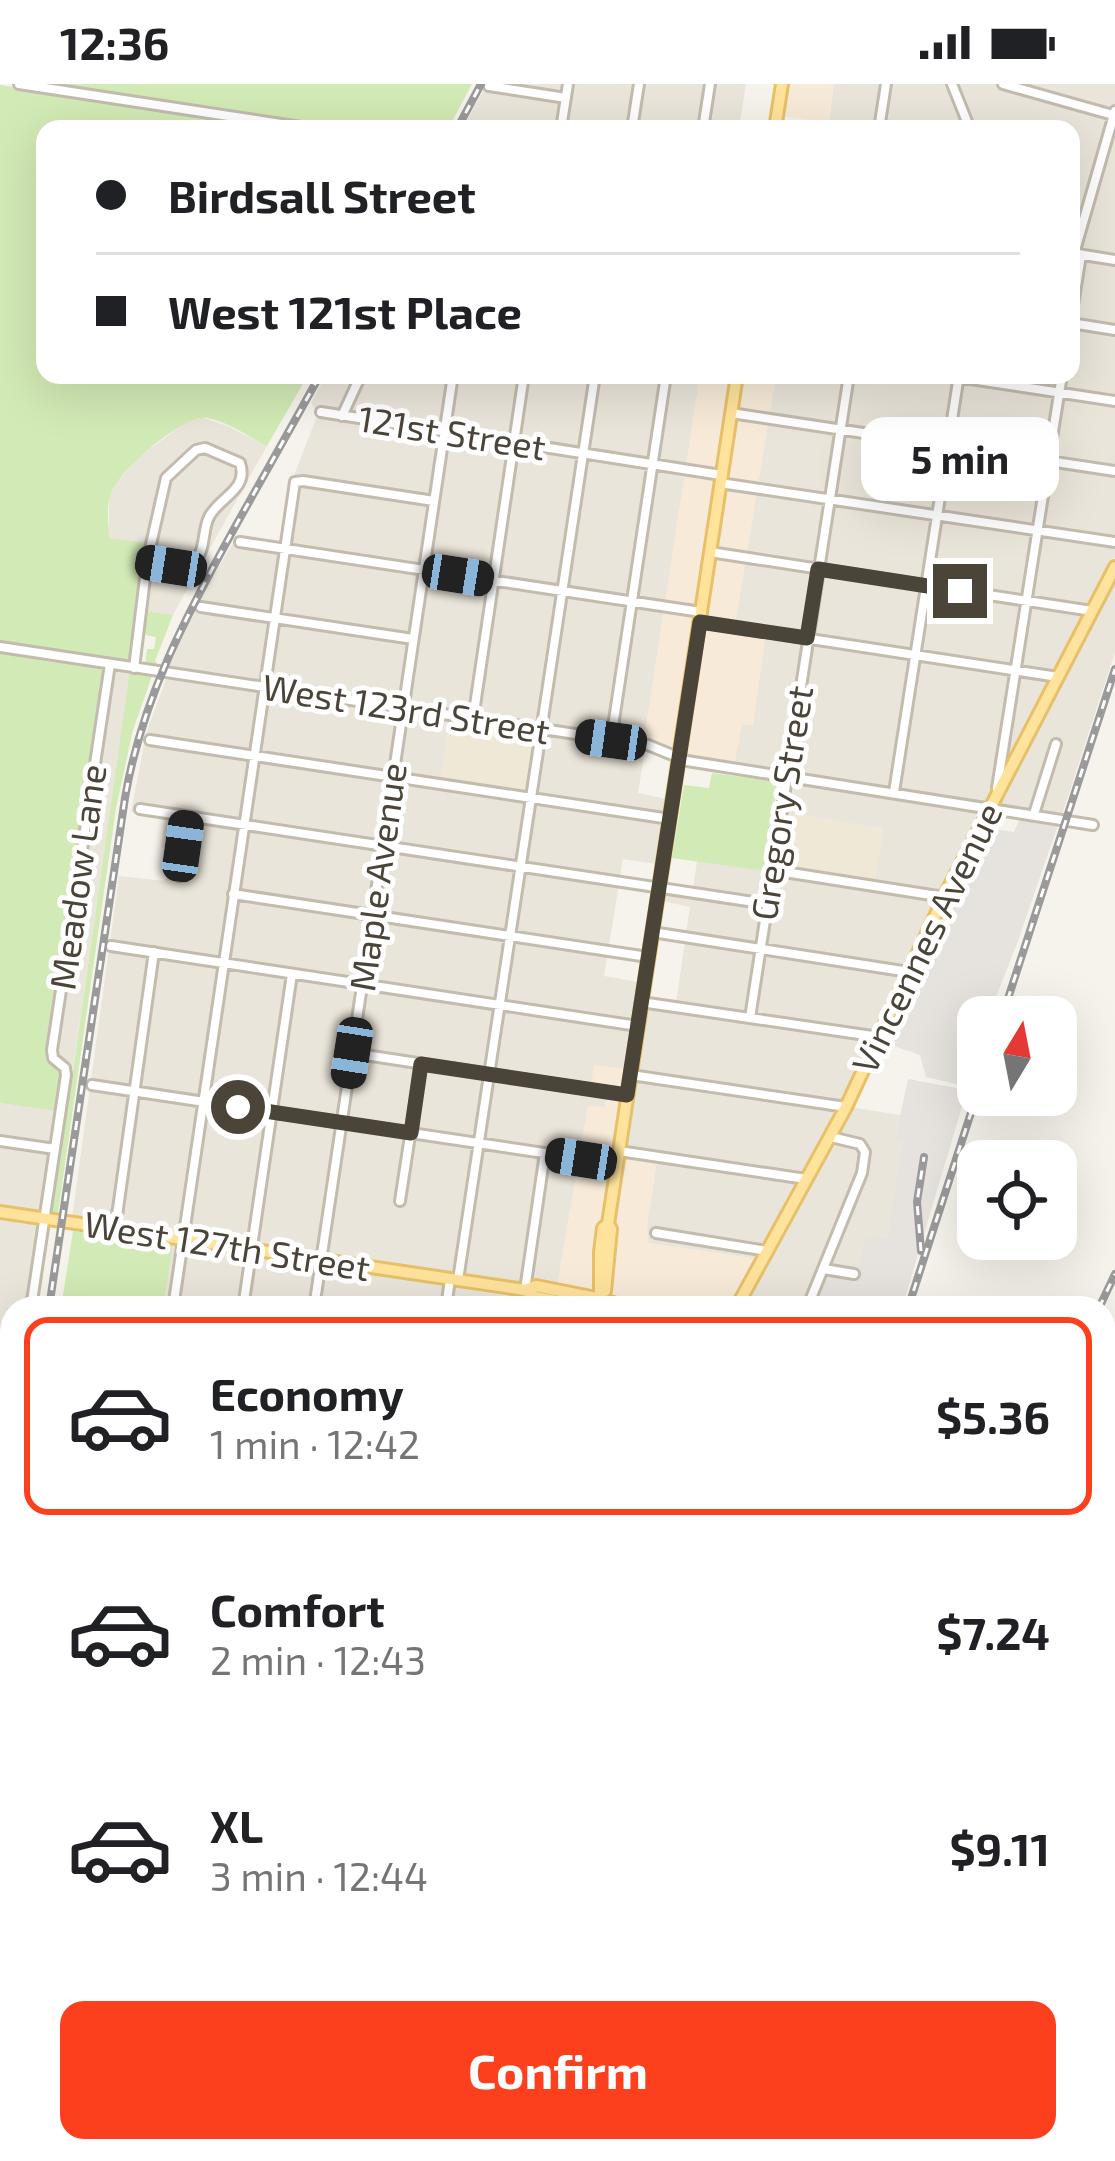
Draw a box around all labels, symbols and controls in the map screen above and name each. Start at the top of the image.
text: 12:36 [60,15,169,69]
text: Birdsall Street [168,168,476,222]
text: West 121st Place [168,284,522,338]
street label: 121st Street [356,396,549,468]
callout: 5 min [861,417,1059,501]
text: 5 min [911,435,1009,482]
car [133,543,209,589]
car [420,552,496,598]
route end [933,564,987,618]
street label: West 123rd Street [260,664,553,751]
street label: Gregory Street [741,682,820,923]
car [573,717,649,763]
street label: Maple Avenue [339,760,414,994]
street label: Meadow Lane [39,761,114,992]
street label: Vincennes Avenue [842,795,1010,1080]
car [160,808,206,884]
north arrow [957,996,1077,1116]
map controls [957,996,1077,1260]
car [329,1015,375,1091]
route start [211,1080,265,1134]
car [543,1136,619,1182]
button: locate [957,1140,1077,1260]
street label: West 127th Street [81,1201,373,1288]
icon: car [66,1362,174,1470]
text: Economy [210,1366,404,1420]
text: $5.36 [936,1389,1050,1443]
text: 1 min · 12:42 [210,1420,420,1467]
icon: car [66,1578,174,1686]
text: Comfort [210,1582,385,1636]
text: $7.24 [936,1605,1050,1659]
text: 2 min · 12:43 [210,1636,426,1683]
icon: car [66,1794,174,1902]
text: XL [210,1798,263,1852]
text: $9.11 [949,1821,1050,1875]
text: 3 min · 12:44 [210,1852,428,1899]
button: Confirm [60,2001,1056,2139]

